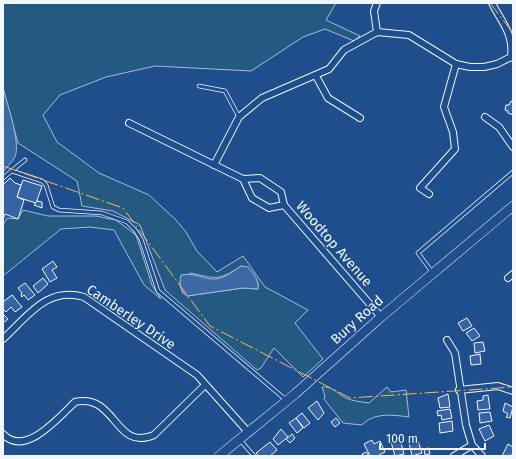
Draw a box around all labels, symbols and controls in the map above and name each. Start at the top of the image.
street label: Woodtop Avenue [292,198,376,290]
street label: Camberley Drive [83,281,179,353]
street label: Bury Road [327,292,387,348]
scale bar [380,425,485,451]
text: 100 m [386,432,418,446]

